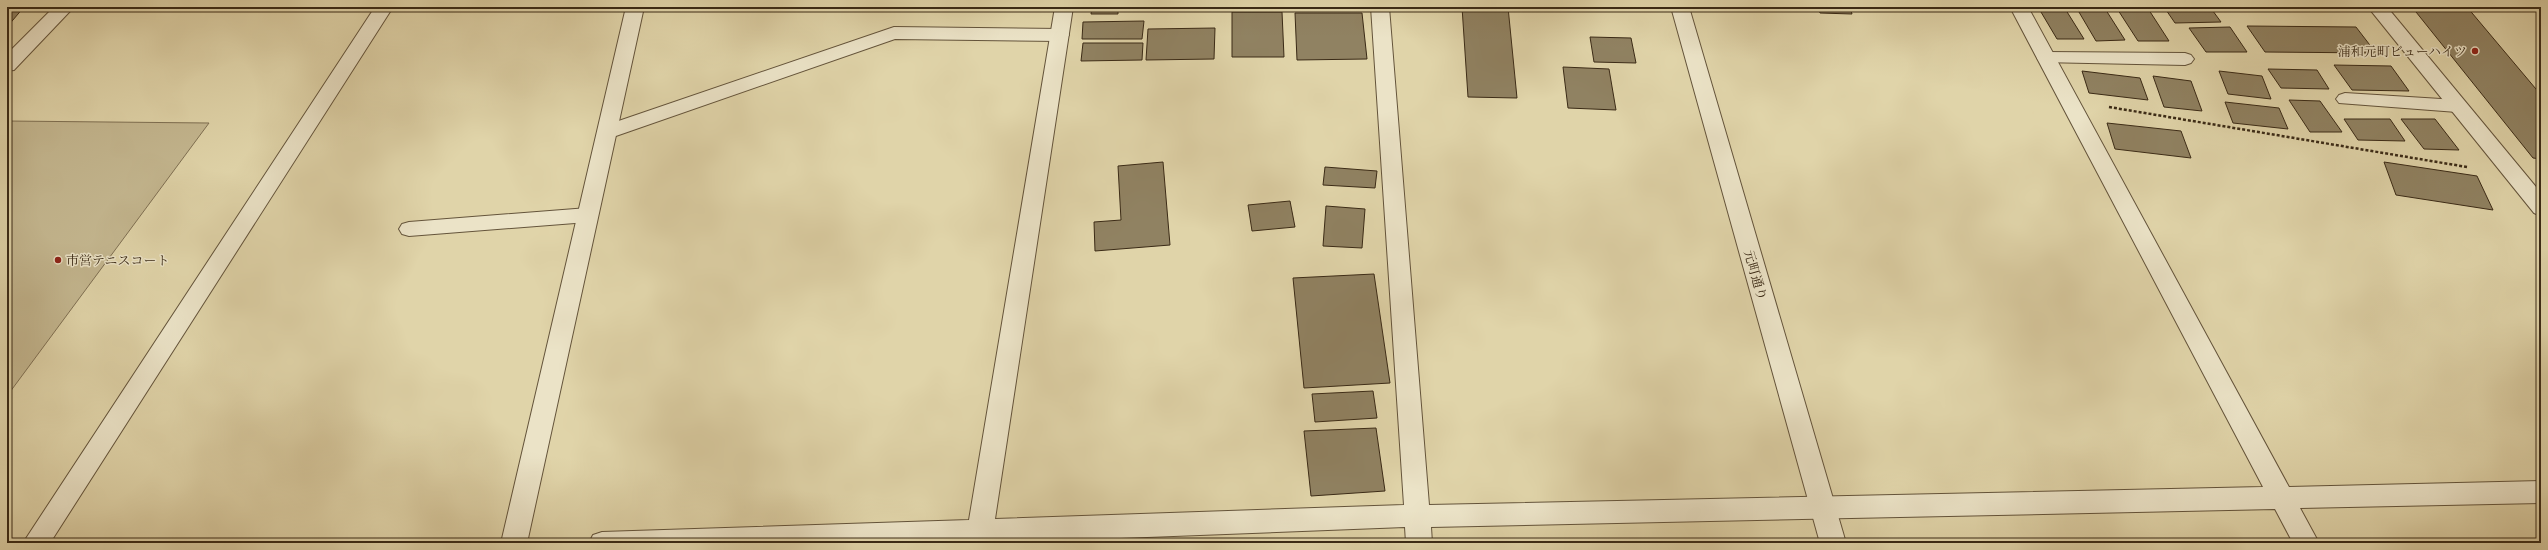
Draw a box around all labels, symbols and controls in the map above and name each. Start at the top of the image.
place label: 浦和元町ビューハイツ [2338,44,2467,60]
marker: 浦和元町ビューハイツ [2470,46,2480,56]
street label: 元町通り [1740,248,1770,302]
place label: 市営テニスコート [66,253,169,269]
marker: 市営テニスコート [53,255,63,265]

